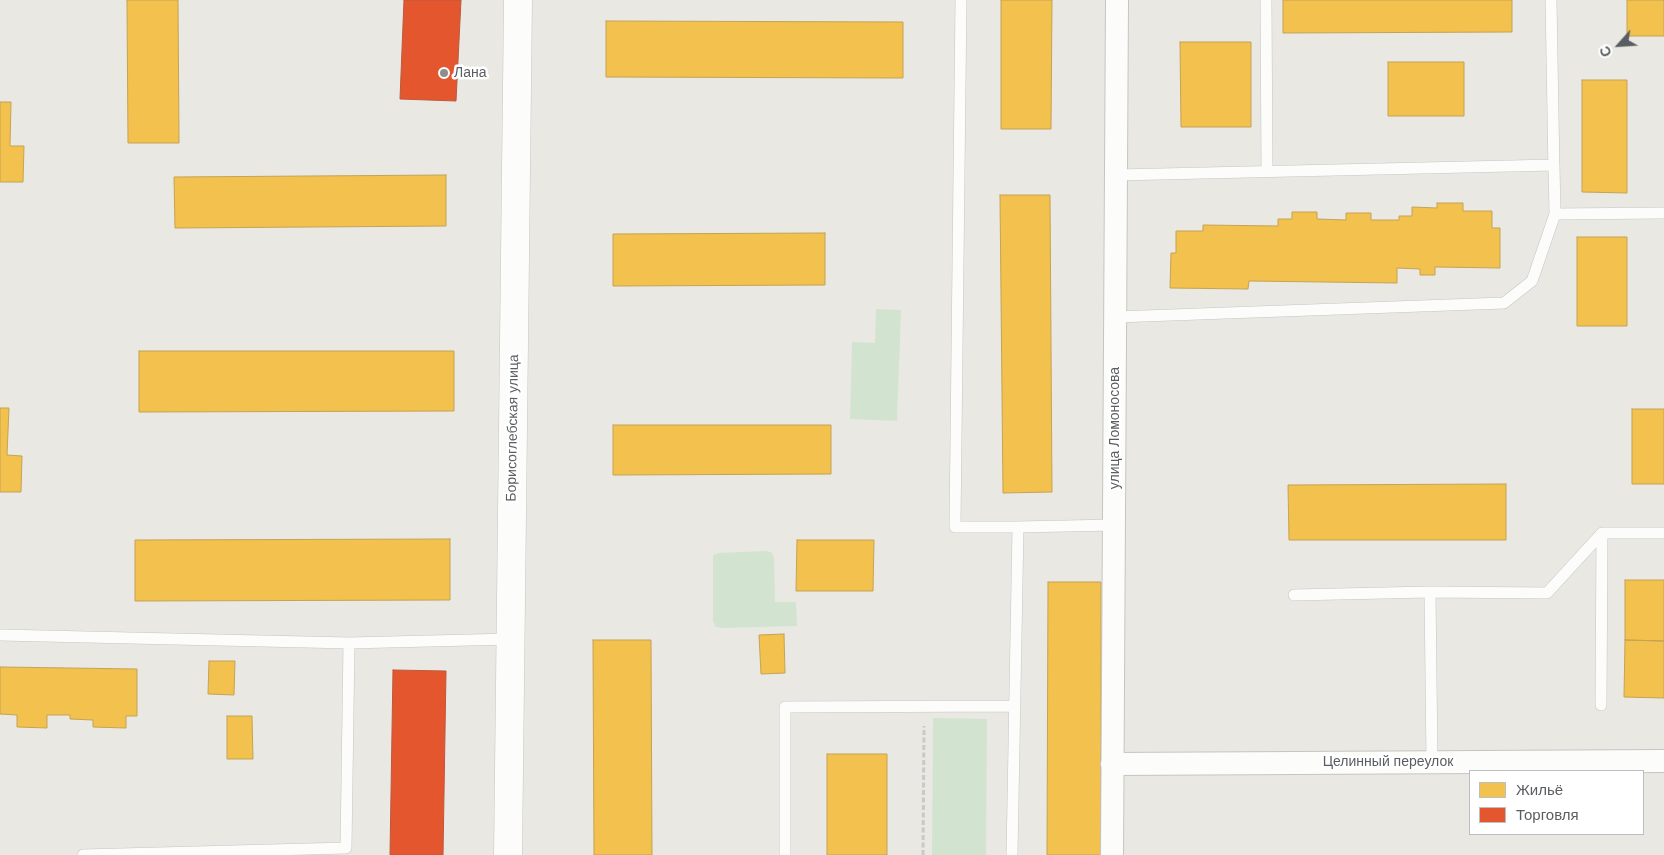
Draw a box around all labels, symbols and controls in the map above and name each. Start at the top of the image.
north arrow [1594,20,1644,70]
text: С [1596,44,1615,60]
place label: Лана [454,65,486,81]
marker: Лана [438,67,450,79]
street label: Борисоглебская улица [503,354,523,502]
street label: улица Ломоносова [1107,367,1123,489]
street label: Целинный переулок [1323,754,1453,770]
legend [1469,770,1644,835]
text: Жильё [1516,781,1563,798]
text: Торговля [1516,806,1579,823]

